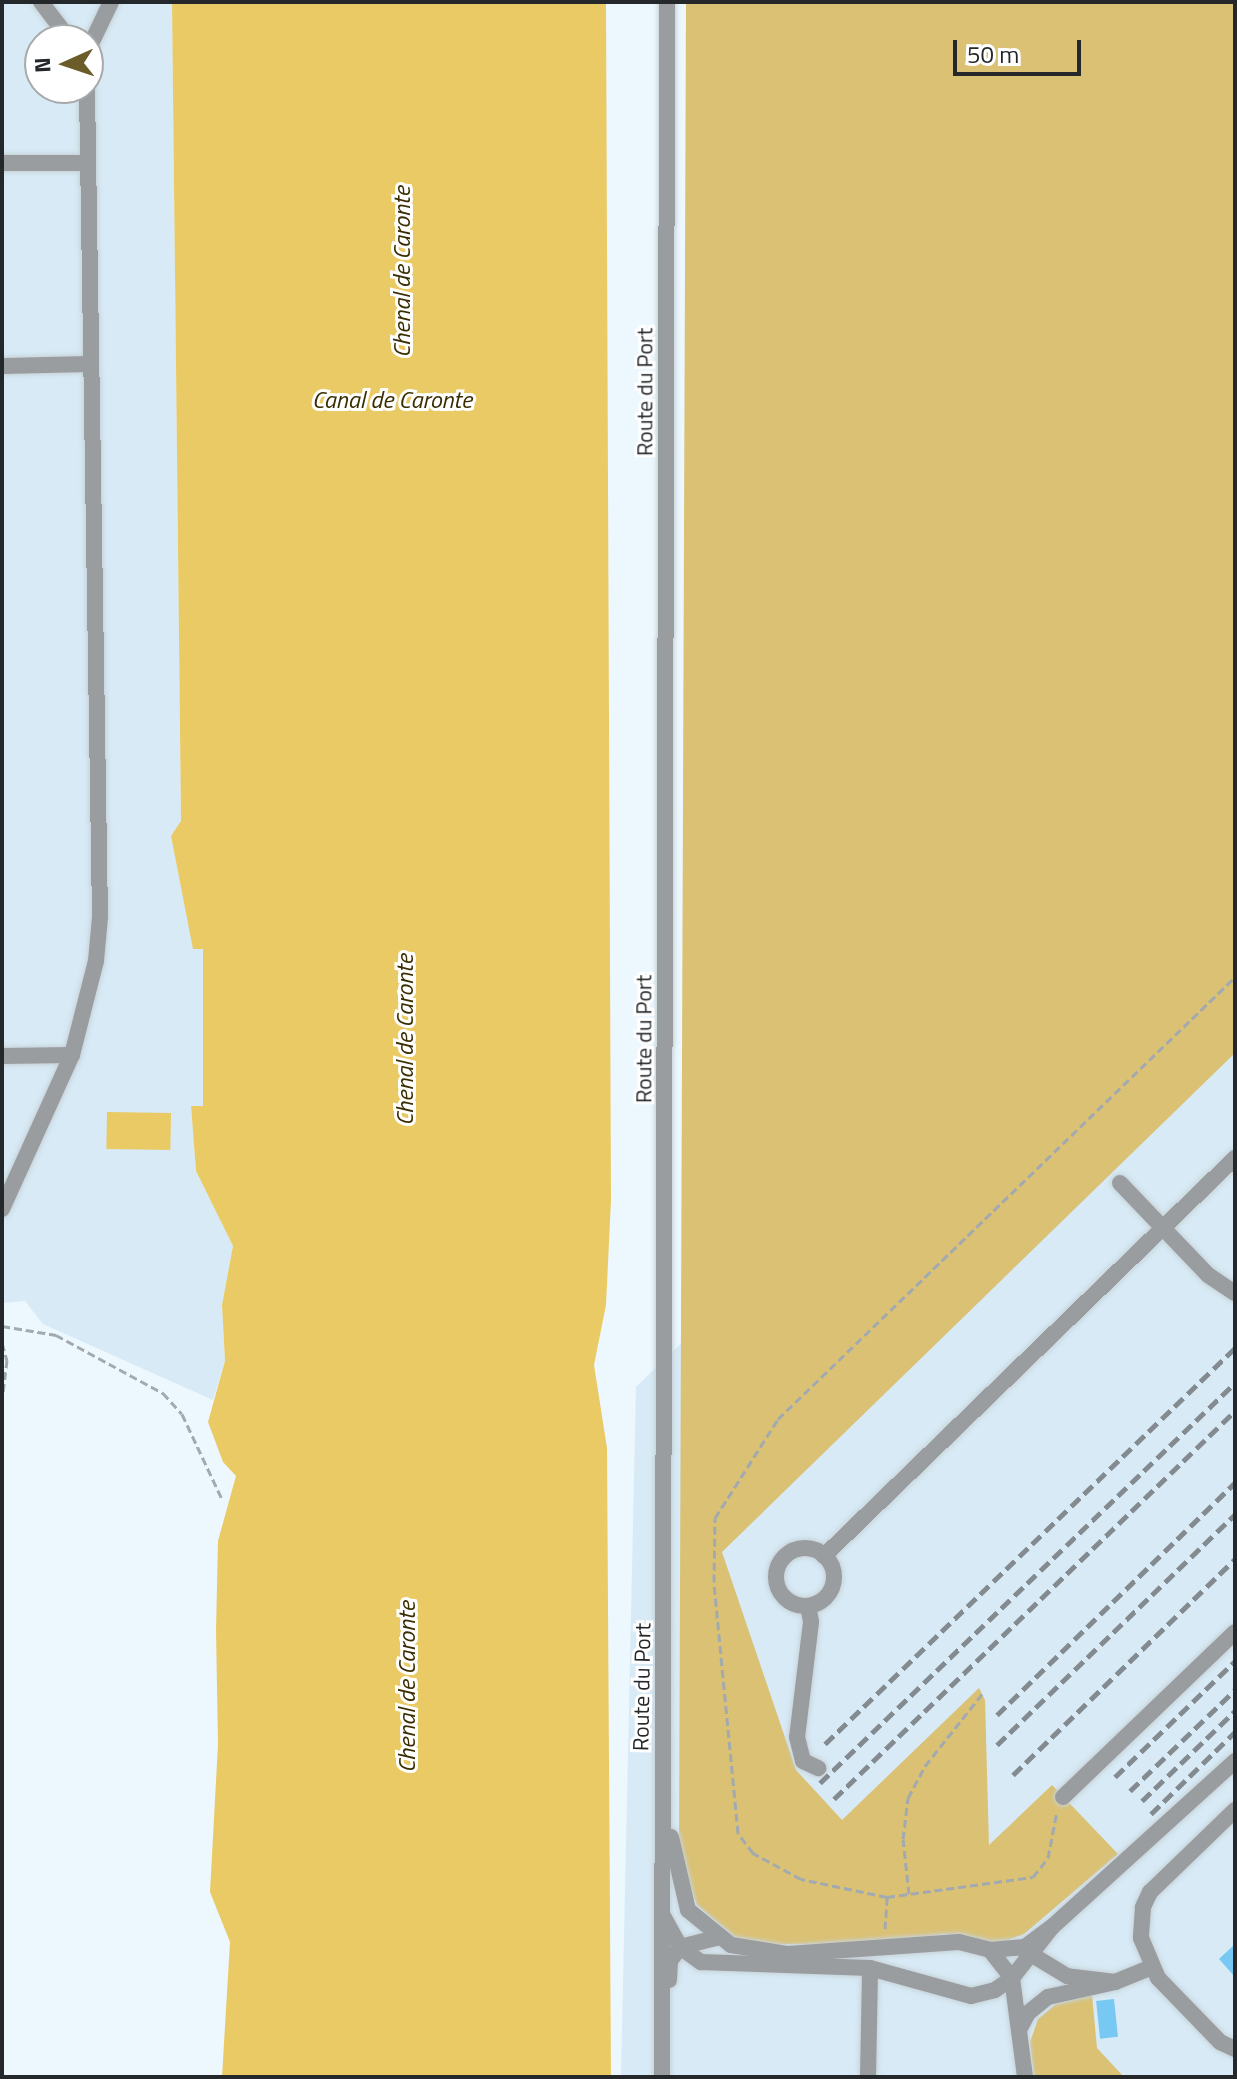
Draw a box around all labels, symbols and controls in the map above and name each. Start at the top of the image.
north arrow [24,24,104,104]
scale bar [957,24,1085,74]
text: 50 m [967,36,1019,72]
text: N [25,57,59,74]
water label: Chenal de Caronte [388,186,416,358]
street label: Route du Port [632,328,658,456]
water label: Canal de Caronte [312,386,472,414]
water label: Chenal de Caronte [391,954,419,1126]
street label: Route du Port [631,975,657,1103]
water label: Chenal de Caronte [393,1601,421,1773]
street label: Route du Port [628,1623,656,1751]

